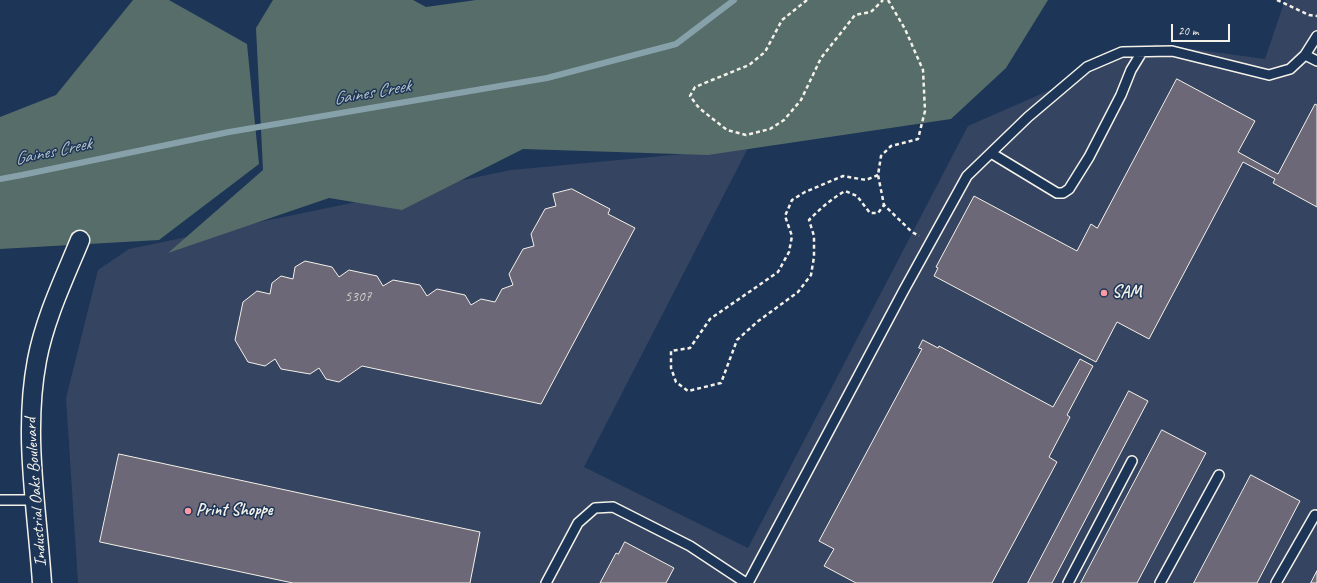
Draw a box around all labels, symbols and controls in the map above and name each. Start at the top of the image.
scale bar [1173,16,1232,42]
text: 20 m [1178,23,1198,39]
water label: Gaines Creek [332,76,412,110]
water label: Gaines Creek [13,133,93,171]
place label: SAM [1112,283,1141,303]
house number: 5307 [345,288,371,306]
marker: SAM [1099,288,1109,298]
street label: Industrial Oaks Boulevard [21,417,51,567]
place label: Print Shoppe [196,501,273,521]
marker: Print Shoppe [183,506,193,516]

